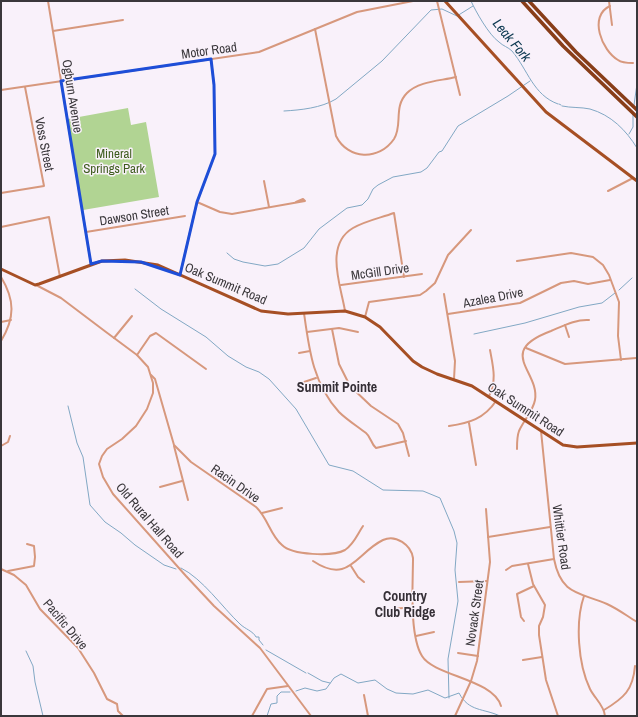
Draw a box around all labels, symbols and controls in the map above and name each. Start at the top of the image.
water label: Leak Fork [489,15,536,66]
street label: Motor Road [180,38,238,63]
street label: Ogburn Avenue [58,58,87,134]
street label: Voss Street [31,116,58,173]
park label: Mineral Springs Park [83,145,145,177]
street label: Dawson Street [98,202,170,229]
street label: Oak Summit Road [182,259,270,308]
street label: McGill Drive [350,259,410,284]
street label: Azalea Drive [461,283,525,312]
district label: Summit Pointe [297,378,377,396]
street label: Oak Summit Road [484,378,567,440]
street label: Racin Drive [208,460,264,507]
street label: Old Rural Hall Road [112,479,187,562]
street label: Whittier Road [549,503,575,571]
street label: Novack Street [461,579,488,647]
district label: Country Club Ridge [375,587,435,621]
street label: Pacific Drive [39,595,92,653]

